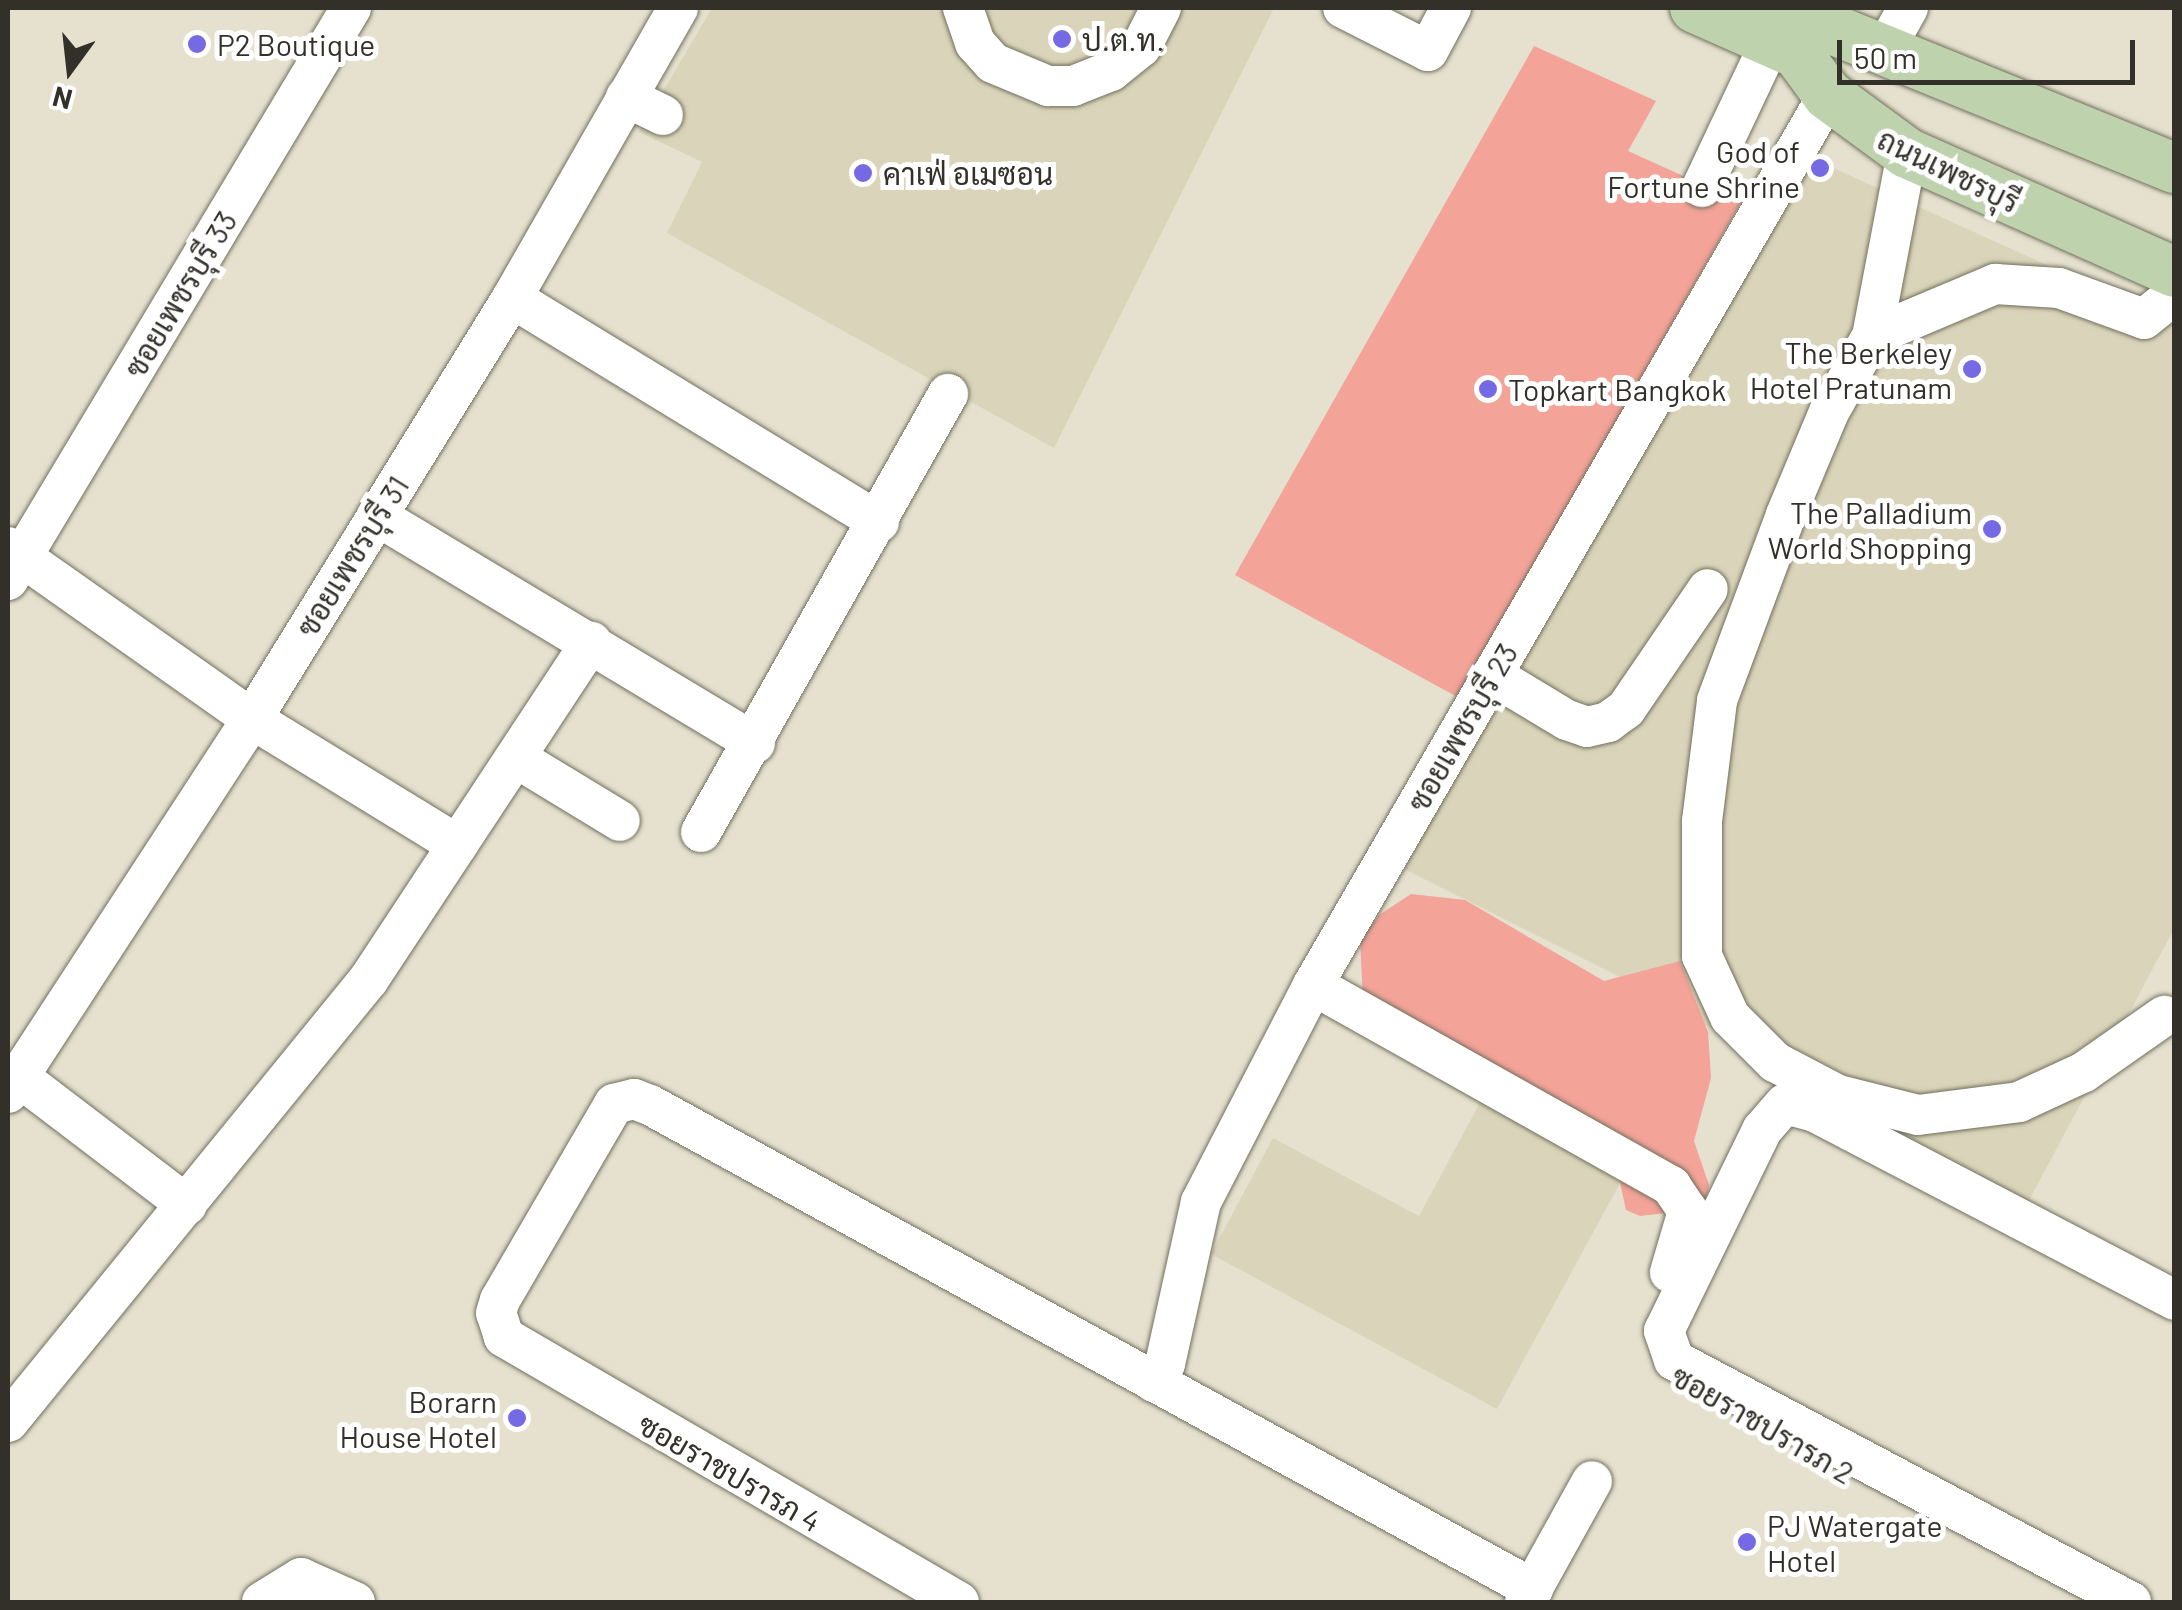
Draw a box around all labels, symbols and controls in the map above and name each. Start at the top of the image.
north arrow [20,20,120,120]
scale bar [1842,20,2140,82]
place label: ป.ต.ท. [1082,21,1165,57]
place label: P2 Boutique [217,26,375,62]
marker: ป.ต.ท. [1051,28,1073,50]
marker: P2 Boutique [186,33,208,55]
text: 50 m [1854,39,1917,75]
text: N [49,80,76,118]
street label: ถนนเพชรบุรี [1872,120,2026,220]
place label: God of Fortune Shrine [1607,133,1800,204]
place label: คาเฟ่ อเมซอน [883,155,1053,191]
marker: God of Fortune Shrine [1809,157,1831,179]
marker: คาเฟ่ อเมซอน [852,162,874,184]
street label: ซอยเพชรบุรี 33 [116,204,244,384]
place label: The Berkeley Hotel Pratunam [1750,334,1952,404]
marker: The Berkeley Hotel Pratunam [1961,358,1983,380]
place label: Topkart Bangkok [1508,371,1726,407]
marker: Topkart Bangkok [1477,378,1499,400]
street label: ซอยเพชรบุรี 31 [288,469,416,643]
place label: The Palladium World Shopping [1768,494,1972,564]
marker: The Palladium World Shopping [1981,518,2003,540]
street label: ซอยเพชรบุรี 23 [1399,637,1525,817]
street label: ซอยราชปรารภ 2 [1666,1357,1860,1491]
place label: Borarn House Hotel [339,1383,497,1454]
street label: ซอยราชปรารภ 4 [632,1405,828,1539]
marker: Borarn House Hotel [506,1407,528,1429]
place label: PJ Watergate Hotel [1767,1507,1943,1578]
marker: PJ Watergate Hotel [1736,1531,1758,1553]

